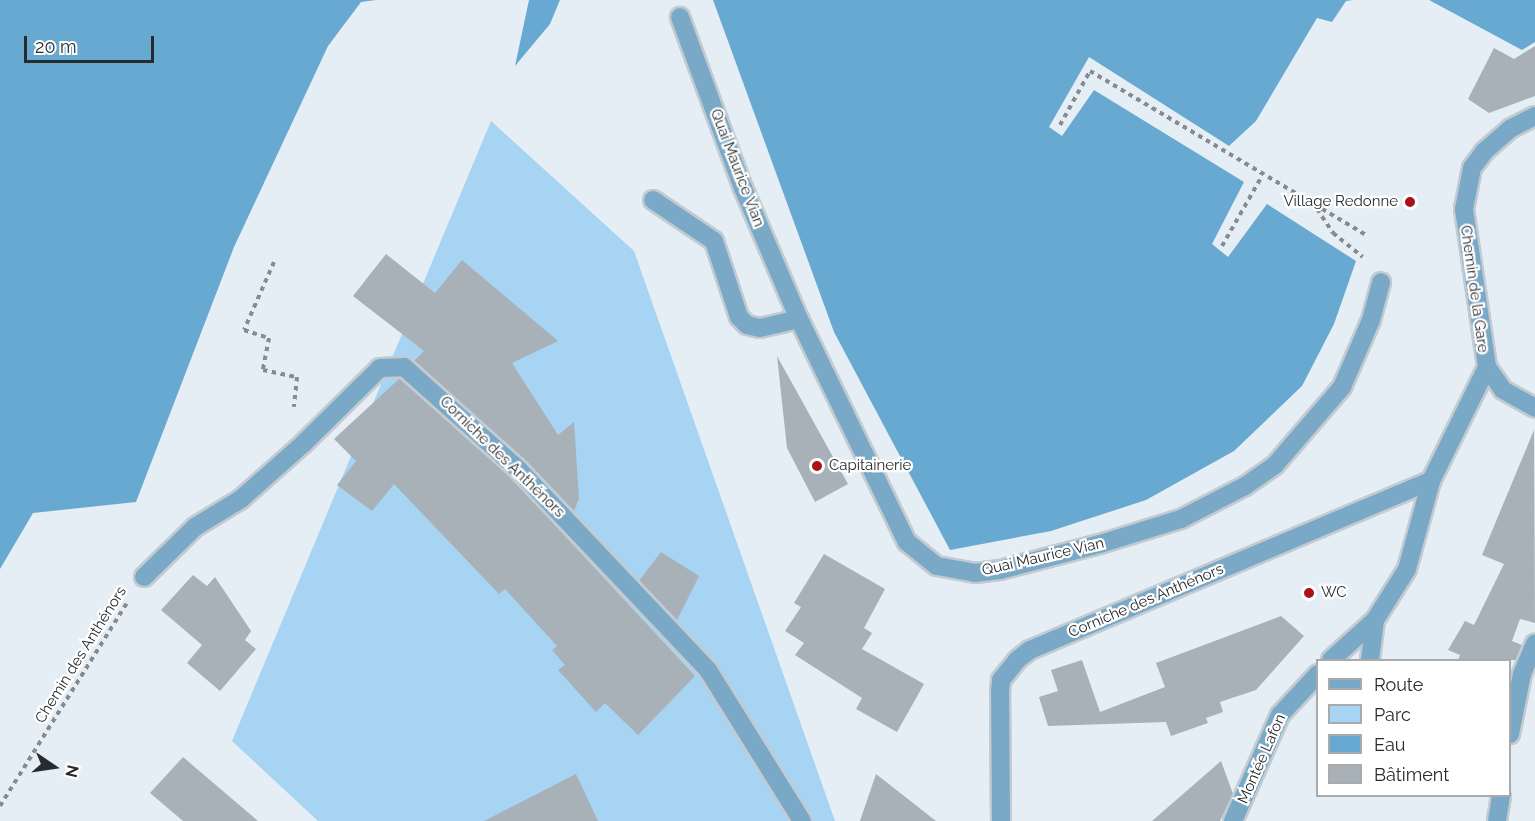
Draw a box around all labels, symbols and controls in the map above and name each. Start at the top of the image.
scale bar [27,24,158,62]
text: 20 m [35,36,77,57]
street label: Quai Maurice Vian [706,106,768,230]
place label: Village Redonne [1283,193,1398,211]
marker: Village Redonne [1403,195,1417,209]
street label: Chemin de la Gare [1456,224,1492,354]
street label: Corniche des Anthénors [436,393,568,521]
place label: Capitainerie [829,457,911,475]
marker: Capitainerie [810,459,824,473]
street label: Quai Maurice Vian [980,534,1106,580]
street label: Corniche des Anthénors [1066,560,1226,642]
street label: Chemin des Anthénors [31,583,131,727]
place label: WC [1321,584,1347,602]
marker: WC [1302,586,1316,600]
legend [1316,659,1511,797]
text: Route [1374,674,1423,695]
text: Parc [1374,704,1411,725]
street label: Montée Lafon [1234,711,1290,807]
text: Eau [1374,734,1405,755]
north arrow [24,737,84,797]
text: N [61,763,83,779]
text: Bâtiment [1374,764,1449,785]

